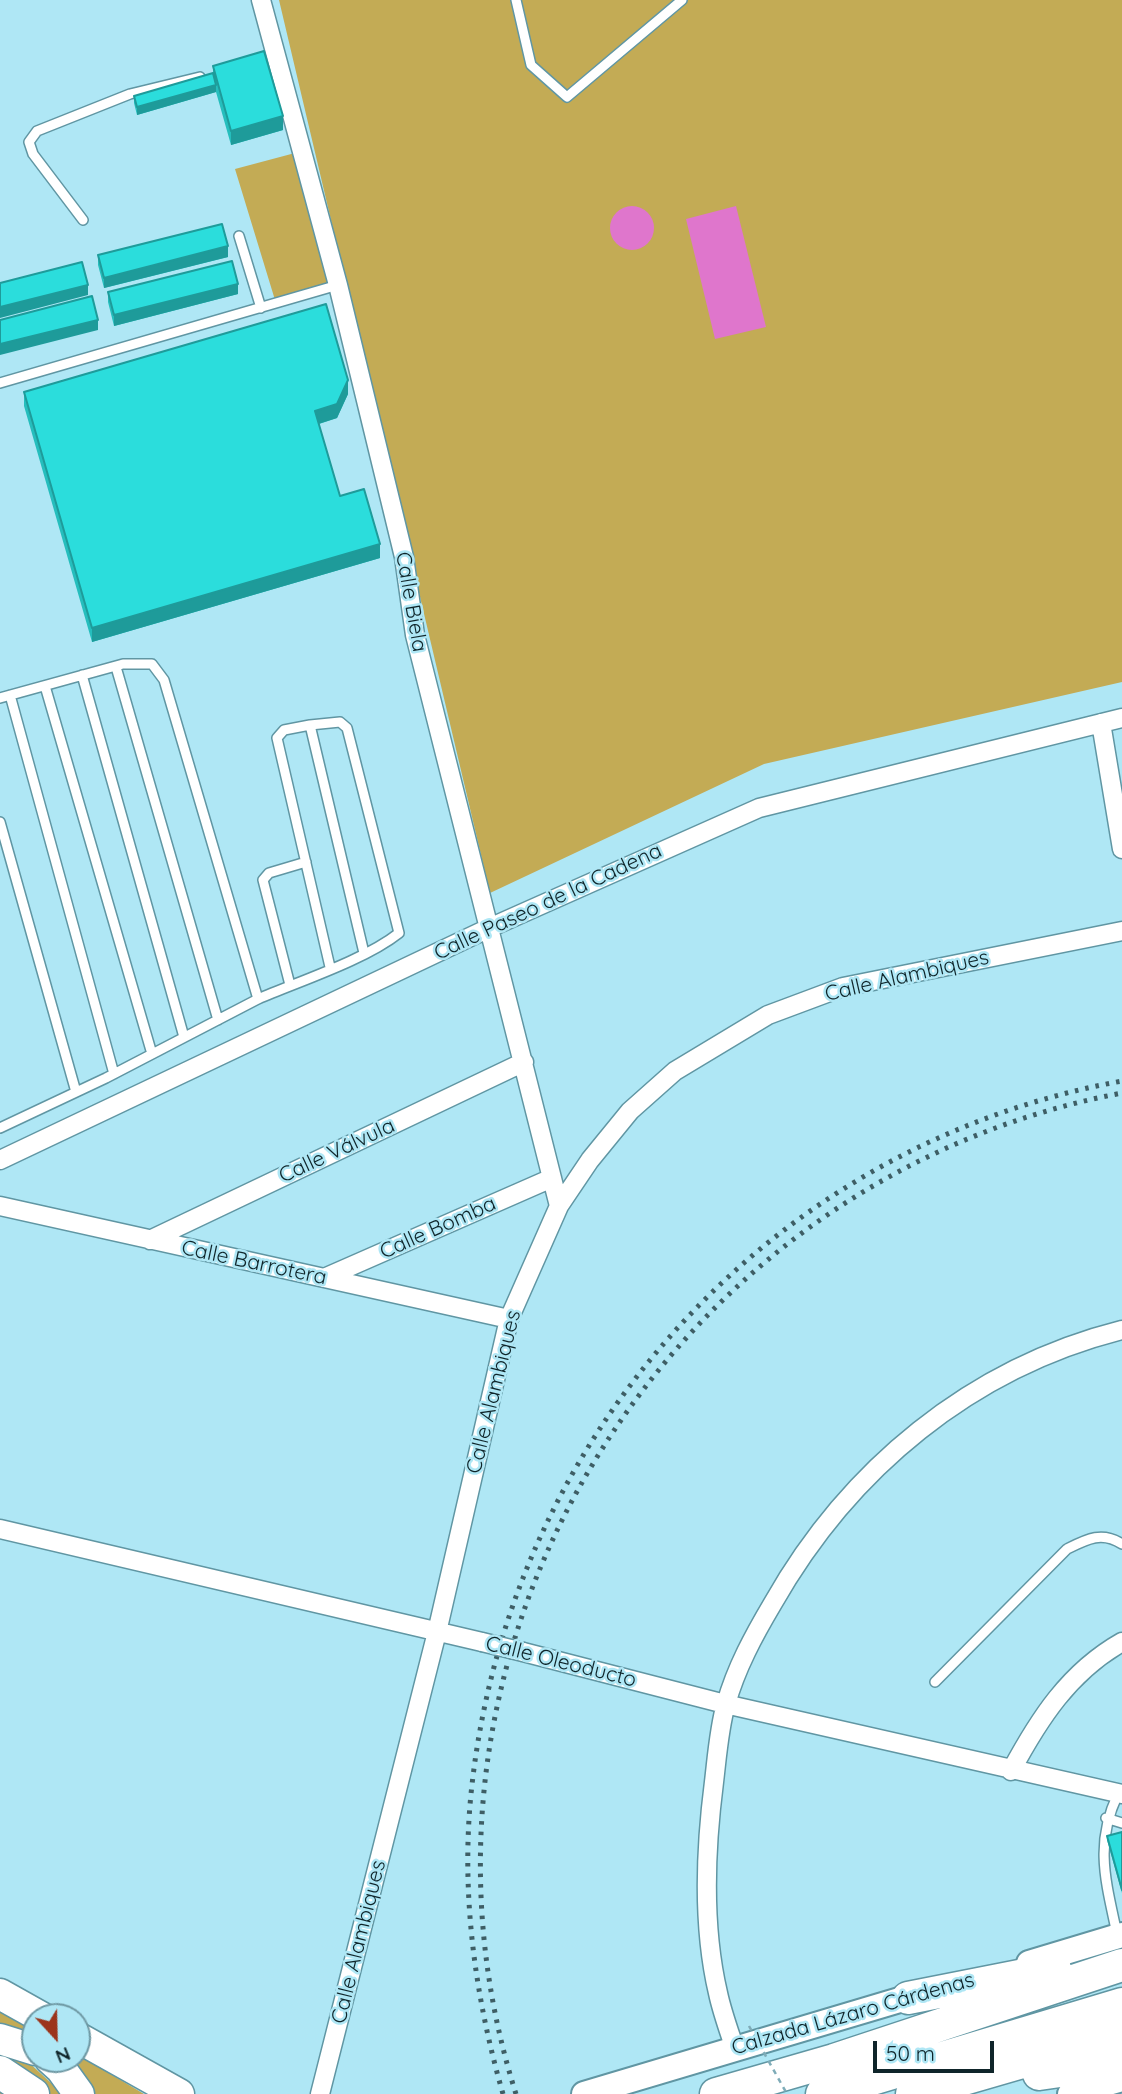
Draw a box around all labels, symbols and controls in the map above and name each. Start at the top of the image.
street label: Calle Biela [390,550,432,654]
street label: Calle Paseo de la Cadena [430,838,666,966]
street label: Calle Alambiques [823,945,991,1007]
street label: Calle Válvula [275,1113,399,1189]
street label: Calle Bomba [376,1191,500,1265]
street label: Calle Barrotera [179,1235,329,1291]
street label: Calle Alambiques [462,1308,526,1476]
street label: Calle Oleoducto [483,1631,639,1693]
street label: Calle Alambiques [327,1858,391,2026]
street label: Calzada Lázaro Cárdenas [729,1967,977,2061]
north arrow [21,2003,91,2073]
scale bar [877,2028,998,2072]
text: 50 m [886,2040,935,2066]
text: N [52,2042,74,2069]

